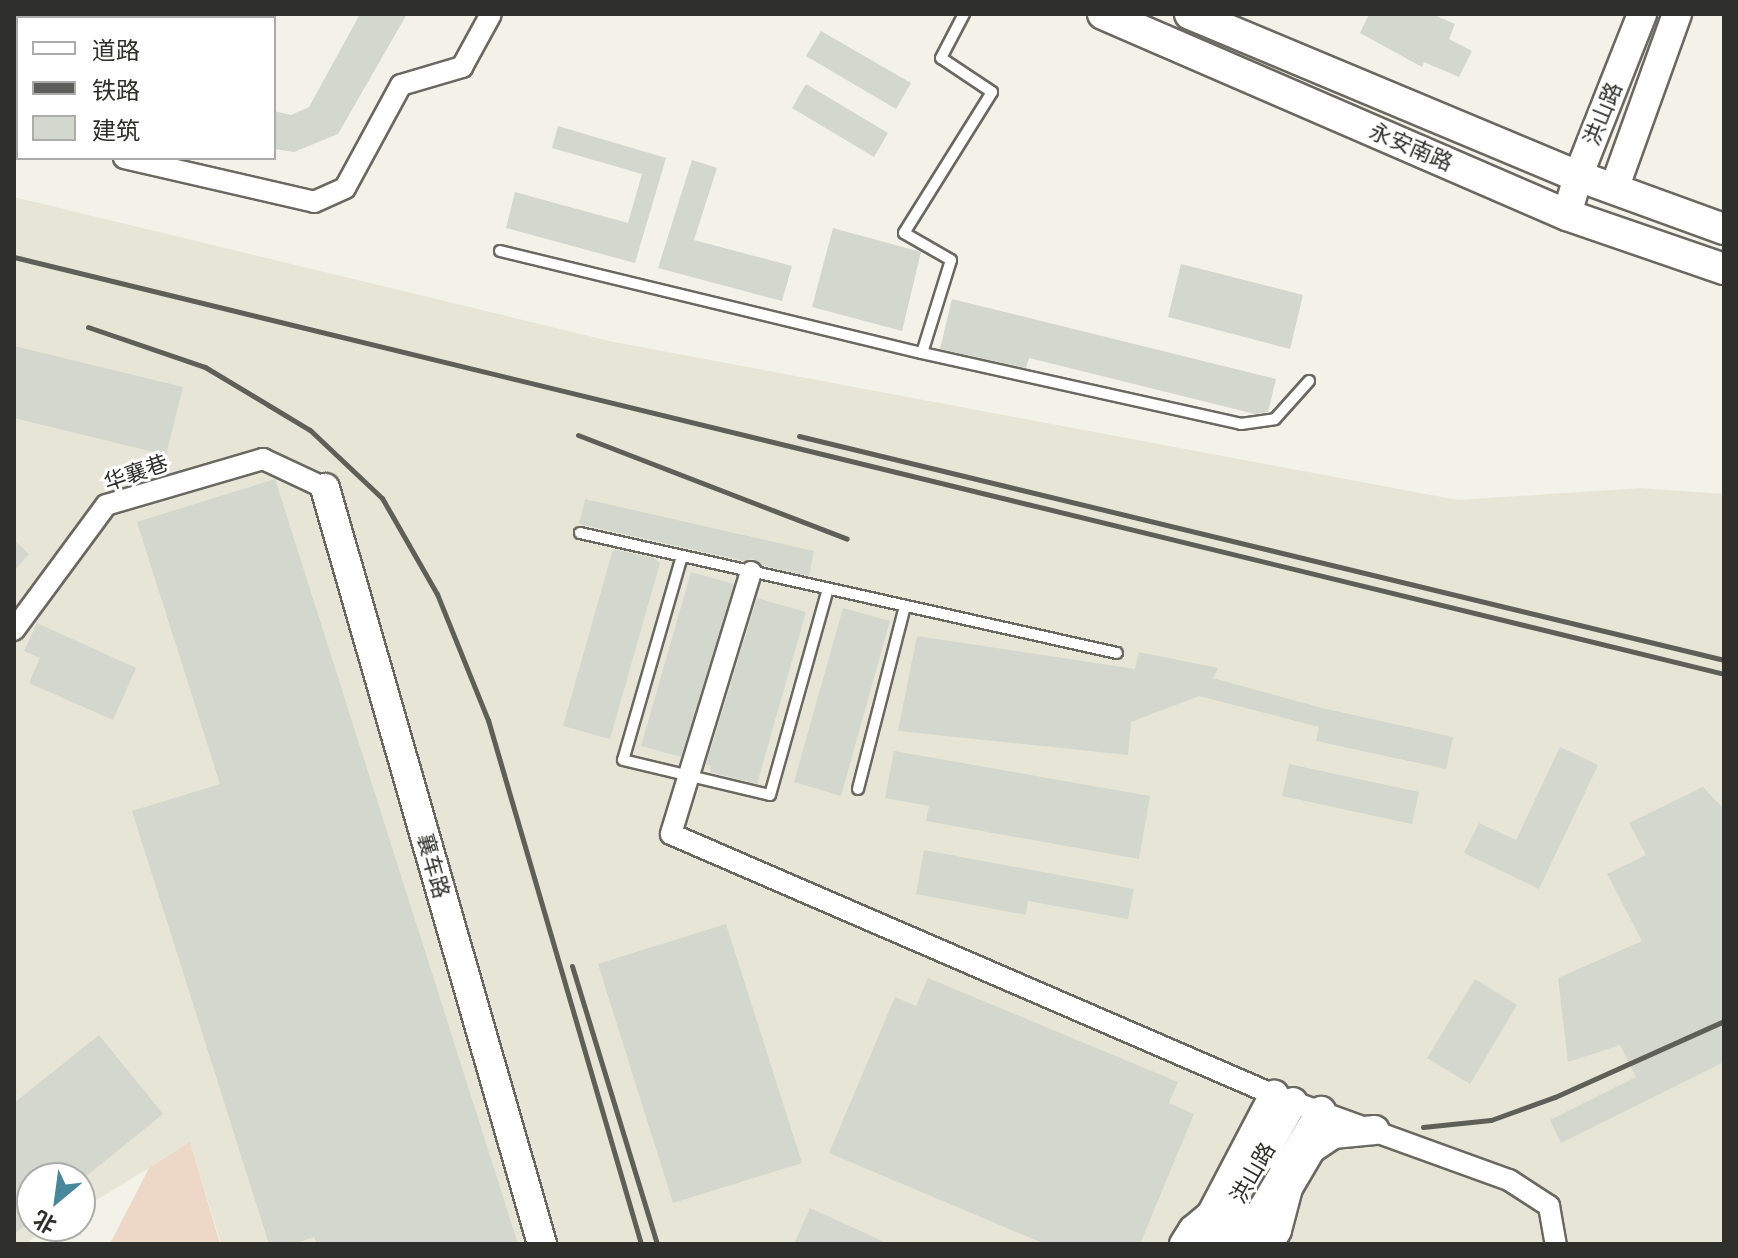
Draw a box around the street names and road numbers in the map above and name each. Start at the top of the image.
street label: 洪山路 [1578,78,1628,150]
street label: 永安南路 [1365,118,1457,176]
street label: 华襄巷 [101,450,171,496]
street label: 襄车路 [411,831,455,901]
street label: 洪山路 [1225,1138,1281,1208]

